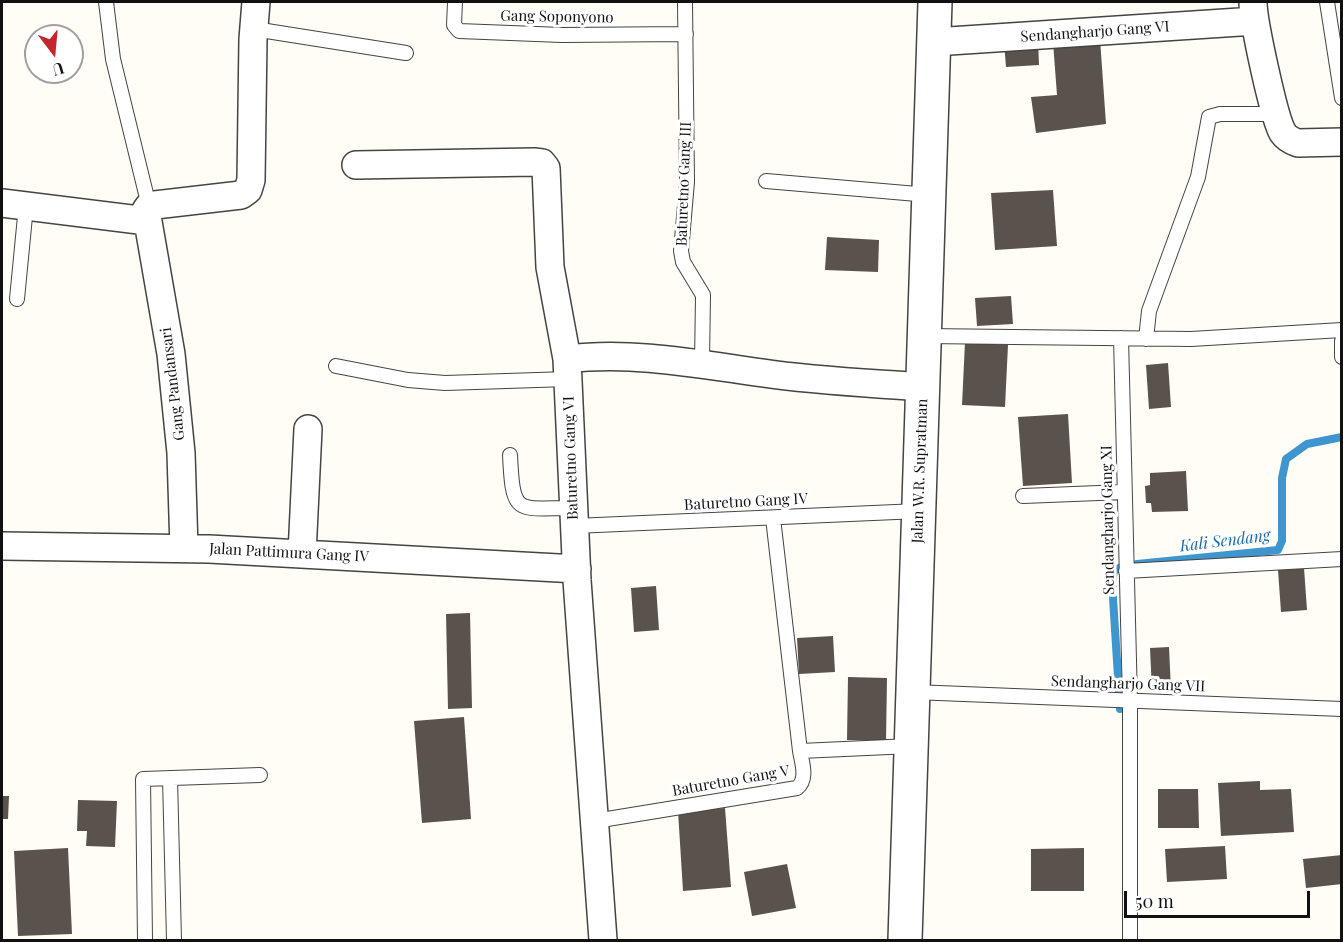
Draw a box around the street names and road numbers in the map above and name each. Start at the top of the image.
street label: Gang Soponyono [500,7,614,27]
street label: Sendangharjo Gang VI [1020,18,1170,46]
street label: Baturetno Gang III [673,121,695,247]
street label: Gang Pandansari [157,326,189,442]
street label: Baturetno Gang VI [560,396,582,520]
street label: Jalan W.R. Supratman [908,398,932,544]
street label: Sendangharjo Gang XI [1098,445,1118,595]
street label: Baturetno Gang IV [684,490,808,514]
street label: Jalan Pattimura Gang IV [209,540,369,566]
street label: Sendangharjo Gang VII [1050,672,1206,696]
street label: Baturetno Gang V [671,762,791,800]

